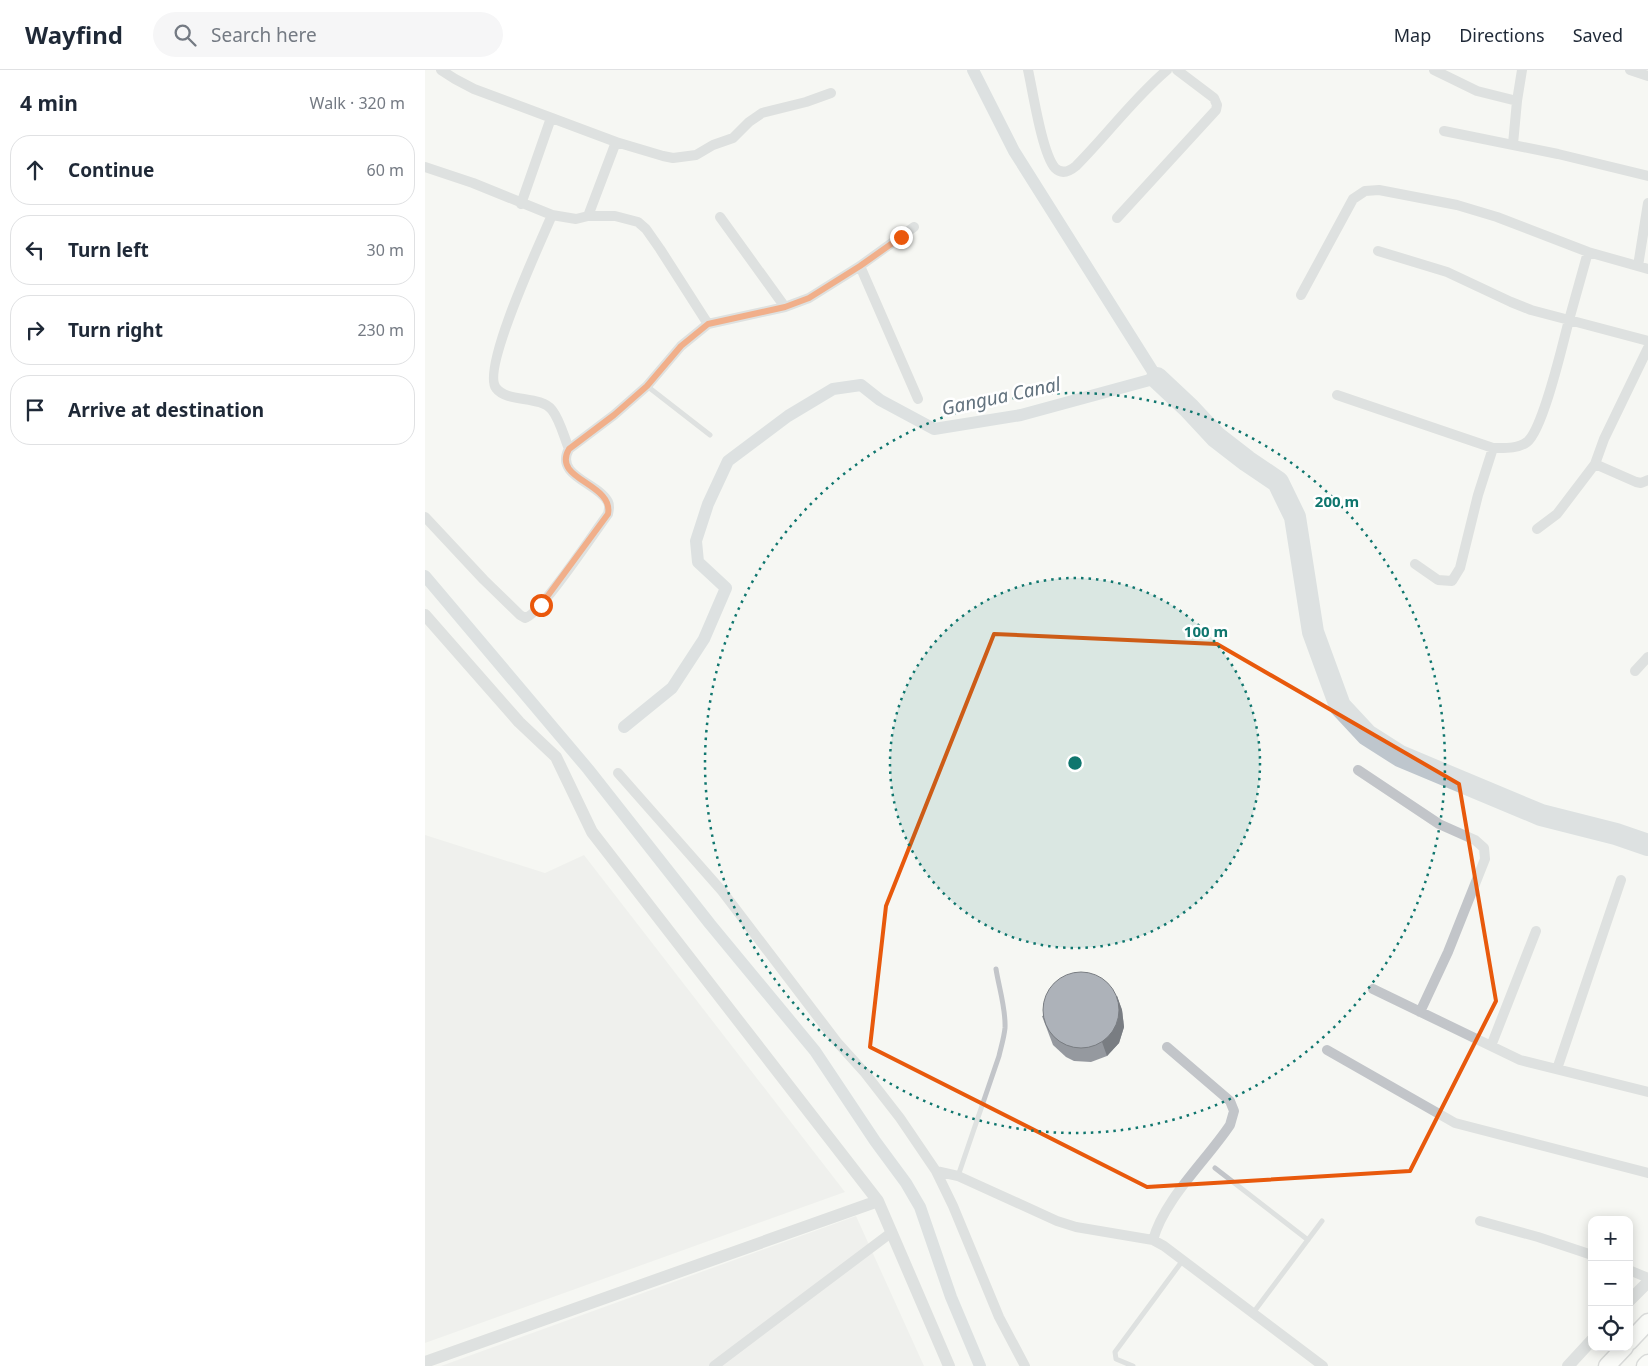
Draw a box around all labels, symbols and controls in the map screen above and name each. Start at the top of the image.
search box [153,12,503,57]
text: Wayfind [25,18,123,51]
icon: search [171,21,199,49]
text: Search here [211,22,317,48]
text: Map [1394,23,1431,47]
text: Directions [1459,23,1545,47]
text: Saved [1573,23,1623,47]
text: 4 min [20,89,78,117]
text: Walk · 320 m [310,92,405,114]
icon: ahead [21,156,49,184]
text: Continue [68,157,154,183]
text: 60 m [367,159,404,181]
route end [890,226,913,249]
icon: left [21,236,49,264]
text: Turn left [68,237,149,263]
text: 30 m [367,239,404,261]
icon: right [21,316,49,344]
text: Turn right [68,317,163,343]
text: 230 m [357,319,404,341]
water label: Gangua Canal [939,370,1064,421]
icon: arrive [21,396,49,424]
text: Arrive at destination [68,397,264,423]
text: 200 m [1315,491,1359,511]
route start [530,594,553,617]
text: 100 m [1184,621,1228,641]
centre of rings [1066,754,1084,772]
map controls [1588,1216,1633,1351]
button: + [1588,1216,1633,1261]
button: − [1588,1261,1633,1306]
button: locate [1588,1306,1633,1351]

